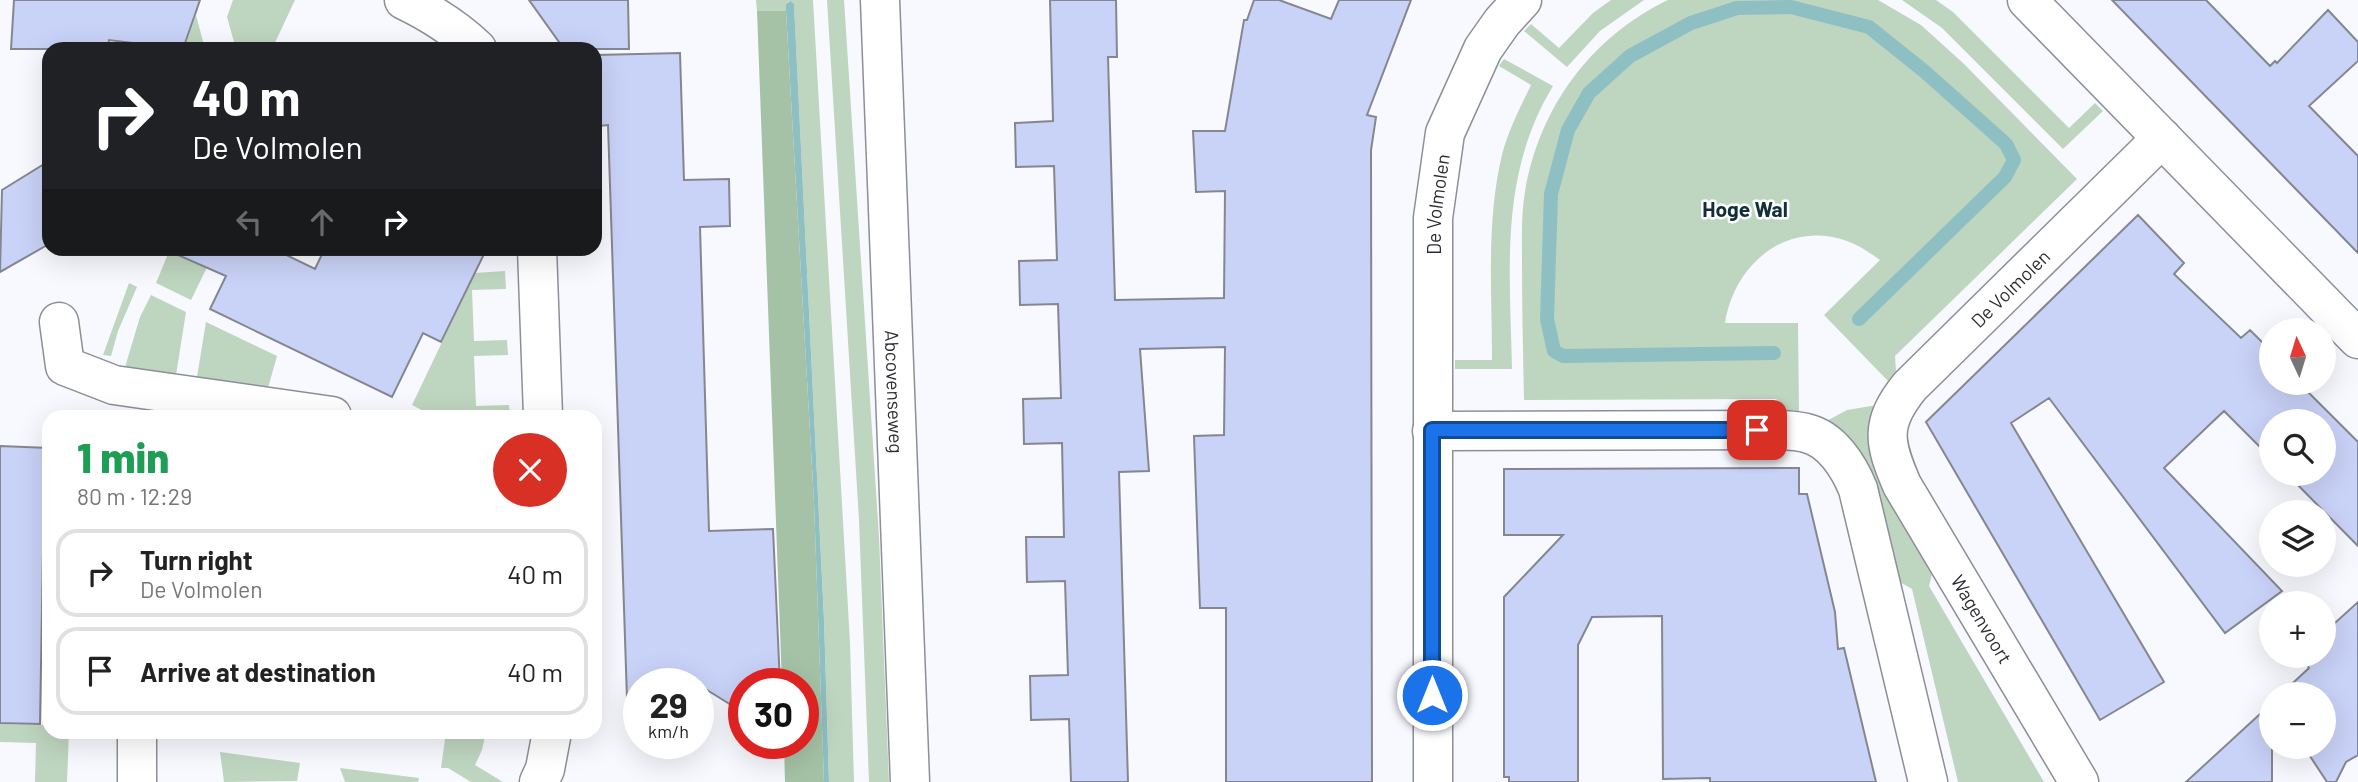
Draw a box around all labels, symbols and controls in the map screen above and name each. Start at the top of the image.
text: 40 m [192,67,300,126]
icon: right [77,70,168,161]
text: De Volmolen [192,127,363,165]
street label: De Volmolen [1422,152,1453,255]
district label: Hoge Wal [1702,196,1788,221]
icon: left [230,203,268,241]
icon: ahead [303,203,341,241]
icon: right [376,203,414,241]
street label: De Volmolen [1966,244,2054,332]
north arrow [2259,318,2336,396]
map controls [2259,318,2336,759]
street label: Abcovenseweg [881,330,909,454]
pin [1727,400,1787,460]
button: search [2259,409,2336,486]
icon: arrive [1738,411,1776,449]
text: 1 min [77,431,169,481]
button: close [493,433,567,507]
text: 80 m · 12:29 [77,482,192,510]
button: layers [2259,500,2336,577]
text: Turn right [140,544,253,575]
icon: right [81,554,119,592]
text: 40 m [507,558,563,589]
street label: Wagenvoort [1947,570,2017,668]
text: De Volmolen [140,575,263,603]
button: + [2259,591,2336,668]
icon: arrive [81,652,119,690]
text: Arrive at destination [140,656,376,687]
text: 40 m [507,656,563,687]
position arrow [1395,658,1469,732]
speed limit sign: 30 [728,668,819,759]
button: − [2259,682,2336,759]
text: 29 [649,683,688,725]
text: km/h [648,720,689,742]

